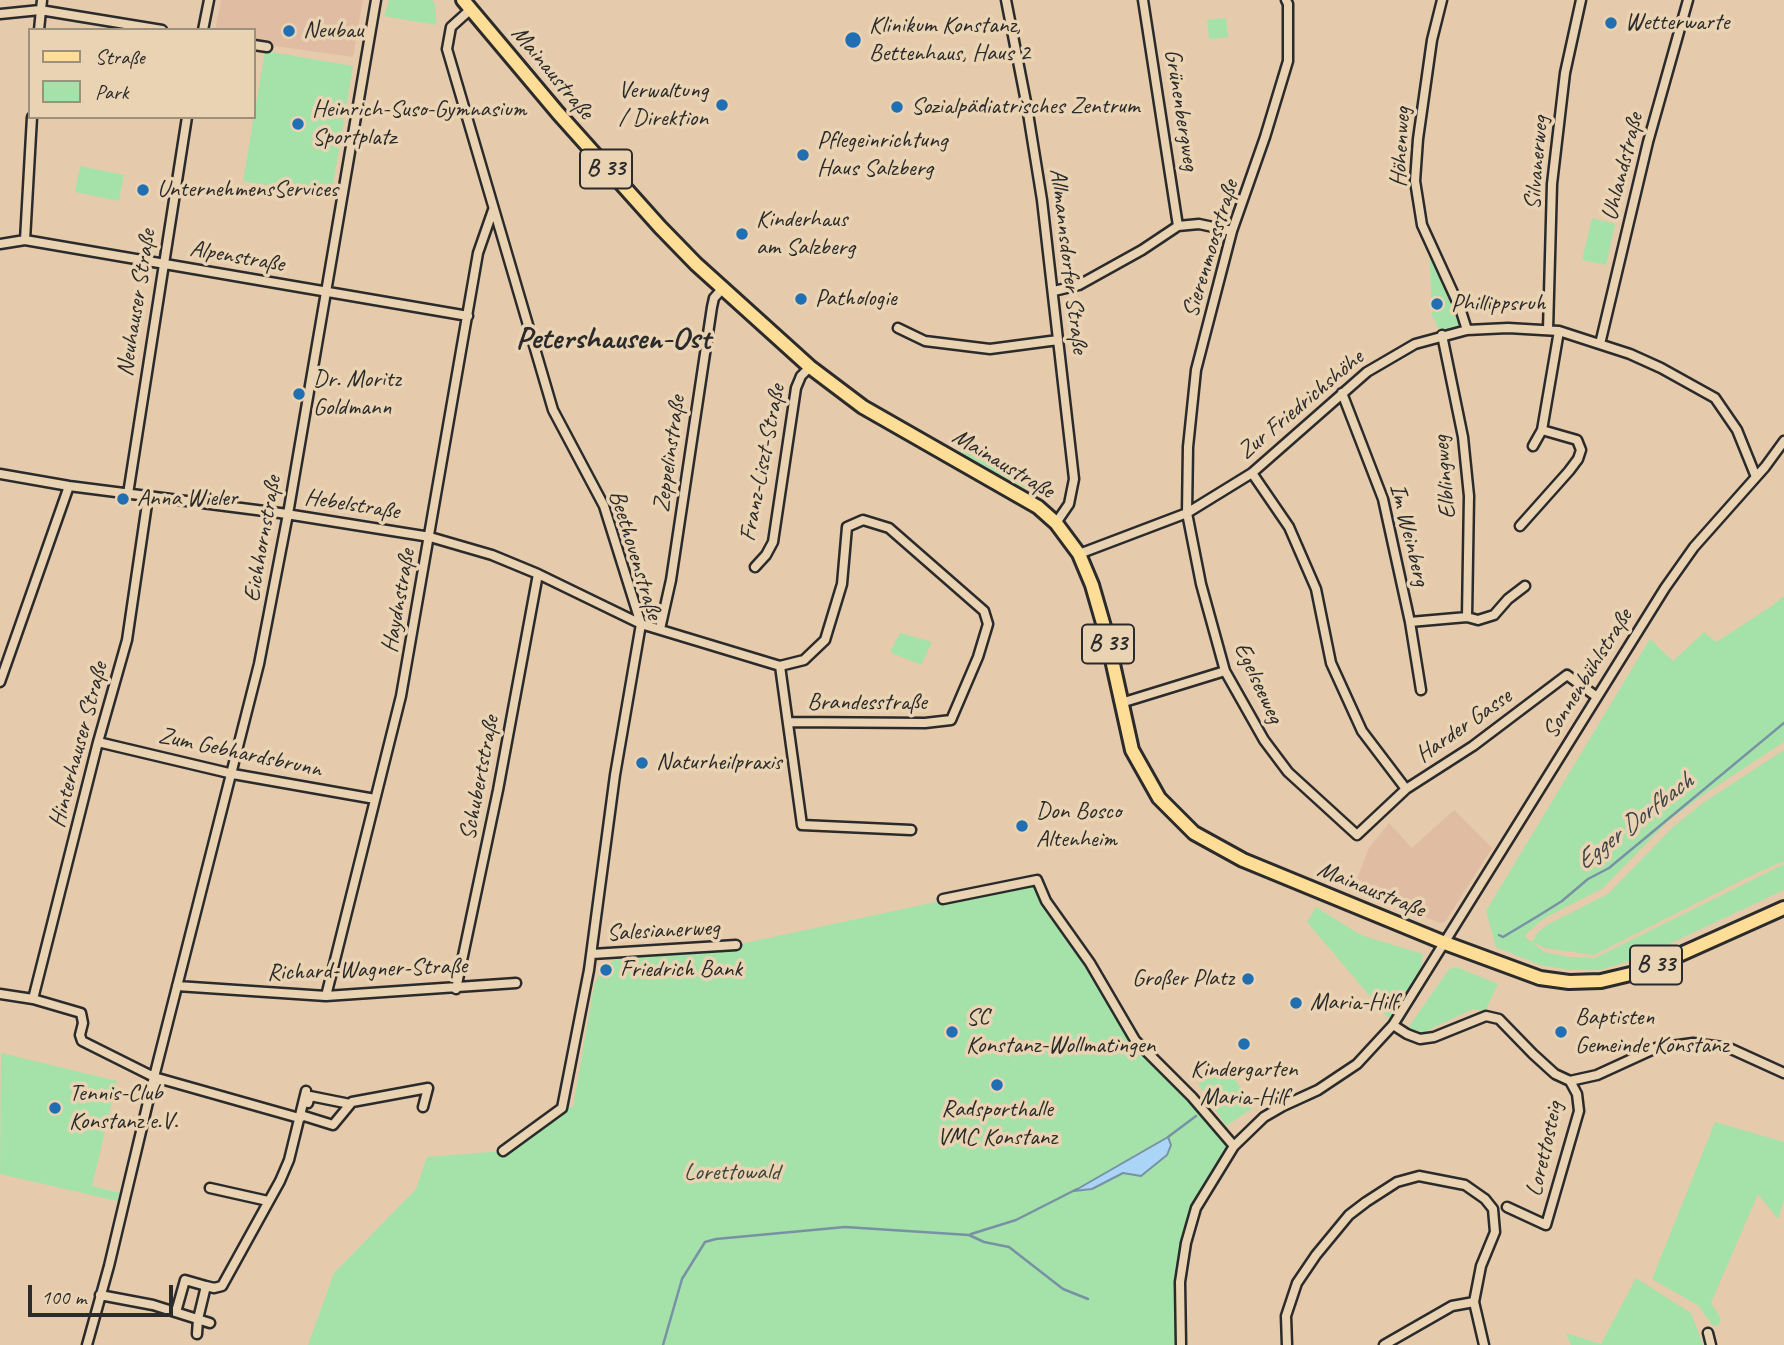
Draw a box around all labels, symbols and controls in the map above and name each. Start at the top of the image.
place label: Wetterwarte [1625,9,1729,37]
place label: Klinikum Konstanz, Bettenhaus, Haus 2 [869,12,1030,68]
marker: Wetterwarte [1603,15,1619,31]
place label: Neubau [303,17,363,45]
street label: Mainaustraße [504,20,600,126]
marker: Neubau [281,23,297,39]
legend [28,28,256,119]
marker: Klinikum Konstanz, Bettenhaus, Haus 2 [843,30,863,50]
text: Straße [95,44,145,70]
street label: Grünenbergweg [1157,47,1205,173]
place label: Verwaltung / Direktion [618,77,708,133]
text: Park [95,79,128,105]
place label: Sozialpädiatrisches Zentrum [911,93,1139,121]
place label: Heinrich-Suso-Gymnasium Sportplatz [312,96,526,152]
marker: Verwaltung / Direktion [714,97,730,113]
marker: Sozialpädiatrisches Zentrum [889,99,905,115]
street label: Höhenweg [1385,106,1417,188]
street label: Uhlandstraße [1596,110,1650,224]
street label: Silvanerweg [1519,115,1555,211]
marker: Heinrich-Suso-Gymnasium Sportplatz [290,116,306,132]
place label: Pflegeinrichtung Haus Salzberg [817,127,947,183]
marker: Pflegeinrichtung Haus Salzberg [795,147,811,163]
road number: B 33 [580,150,632,188]
street label: Allmannsdorfer Straße [1042,167,1094,355]
place label: UnternehmensServices [157,176,338,204]
street label: Sierenmoosstraße [1176,177,1246,321]
marker: UnternehmensServices [135,182,151,198]
place label: Kinderhaus am Salzberg [756,206,855,262]
marker: Kinderhaus am Salzberg [734,226,750,242]
street label: Neuhauser Straße [111,228,163,378]
street label: Alpenstraße [187,235,287,279]
place label: Pathologie [815,285,897,313]
place label: Phillippsruh [1451,290,1545,318]
marker: Pathologie [793,291,809,307]
marker: Phillippsruh [1429,296,1445,312]
district label: Petershausen-Ost [516,321,710,359]
street label: Zur Friedrichshöhe [1232,344,1370,466]
place label: Dr. Moritz Goldmann [313,366,401,422]
street label: Franz-Liszt-Straße [734,382,792,544]
marker: Dr. Moritz Goldmann [291,386,307,402]
street label: Zeppelinstraße [648,394,692,514]
street label: Mainaustraße [947,422,1059,506]
street label: Elblingweg [1427,434,1463,520]
street label: Eichhornstraße [238,474,288,604]
street label: Im Weinberg [1382,481,1436,589]
street label: Hebelstraße [303,483,401,527]
place label: Anna Wieler [137,485,237,513]
street label: Beethovenstraße [602,487,668,623]
marker: Anna Wieler [115,491,131,507]
street label: Haydnstraße [376,547,422,655]
street label: Sonnenbühlstraße [1537,604,1639,744]
road number: B 33 [1082,624,1134,664]
street label: Egelseeweg [1227,638,1289,728]
street label: Hinterhauser Straße [43,659,115,831]
street label: Harder Gasse [1410,682,1518,770]
street label: Brandesstraße [807,689,927,717]
street label: Schubertstraße [454,713,506,843]
street label: Zum Gebhardsbrunn [156,722,324,784]
place label: Naturheilpraxis [656,749,782,777]
marker: Naturheilpraxis [634,755,650,771]
water label: Egger Dorfbach [1570,766,1700,878]
place label: Don Bosco Altenheim [1036,798,1121,854]
marker: Don Bosco Altenheim [1014,818,1030,834]
street label: Mainaustraße [1313,855,1429,925]
street label: Salesianerweg [606,914,720,948]
road number: B 33 [1630,946,1682,984]
street label: Richard-Wagner-Straße [266,952,468,988]
place label: Friedrich Bank [620,956,742,984]
marker: Friedrich Bank [598,962,614,978]
place label: Großer Platz [1132,965,1234,993]
marker: Großer Platz [1240,971,1256,987]
place label: Maria-Hilf [1310,989,1398,1017]
marker: Maria-Hilf [1288,995,1304,1011]
place label: SC Konstanz-Wollmatingen [966,1004,1155,1060]
place label: Baptisten Gemeinde Konstanz [1575,1004,1728,1060]
marker: SC Konstanz-Wollmatingen [944,1024,960,1040]
marker: Baptisten Gemeinde Konstanz [1553,1024,1569,1040]
marker: Kindergarten Maria-Hilf [1236,1036,1252,1052]
place label: Kindergarten Maria-Hilf [1191,1056,1297,1112]
marker: Radsporthalle VMC Konstanz [989,1077,1005,1093]
place label: Tennis-Club Konstanz e.V. [69,1080,178,1136]
place label: Radsporthalle VMC Konstanz [937,1096,1057,1152]
street label: Lorettosteig [1520,1099,1570,1199]
marker: Tennis-Club Konstanz e.V. [47,1100,63,1116]
park label: Lorettowald [684,1159,780,1187]
scale bar [32,1272,177,1316]
text: 100 m [41,1284,86,1310]

